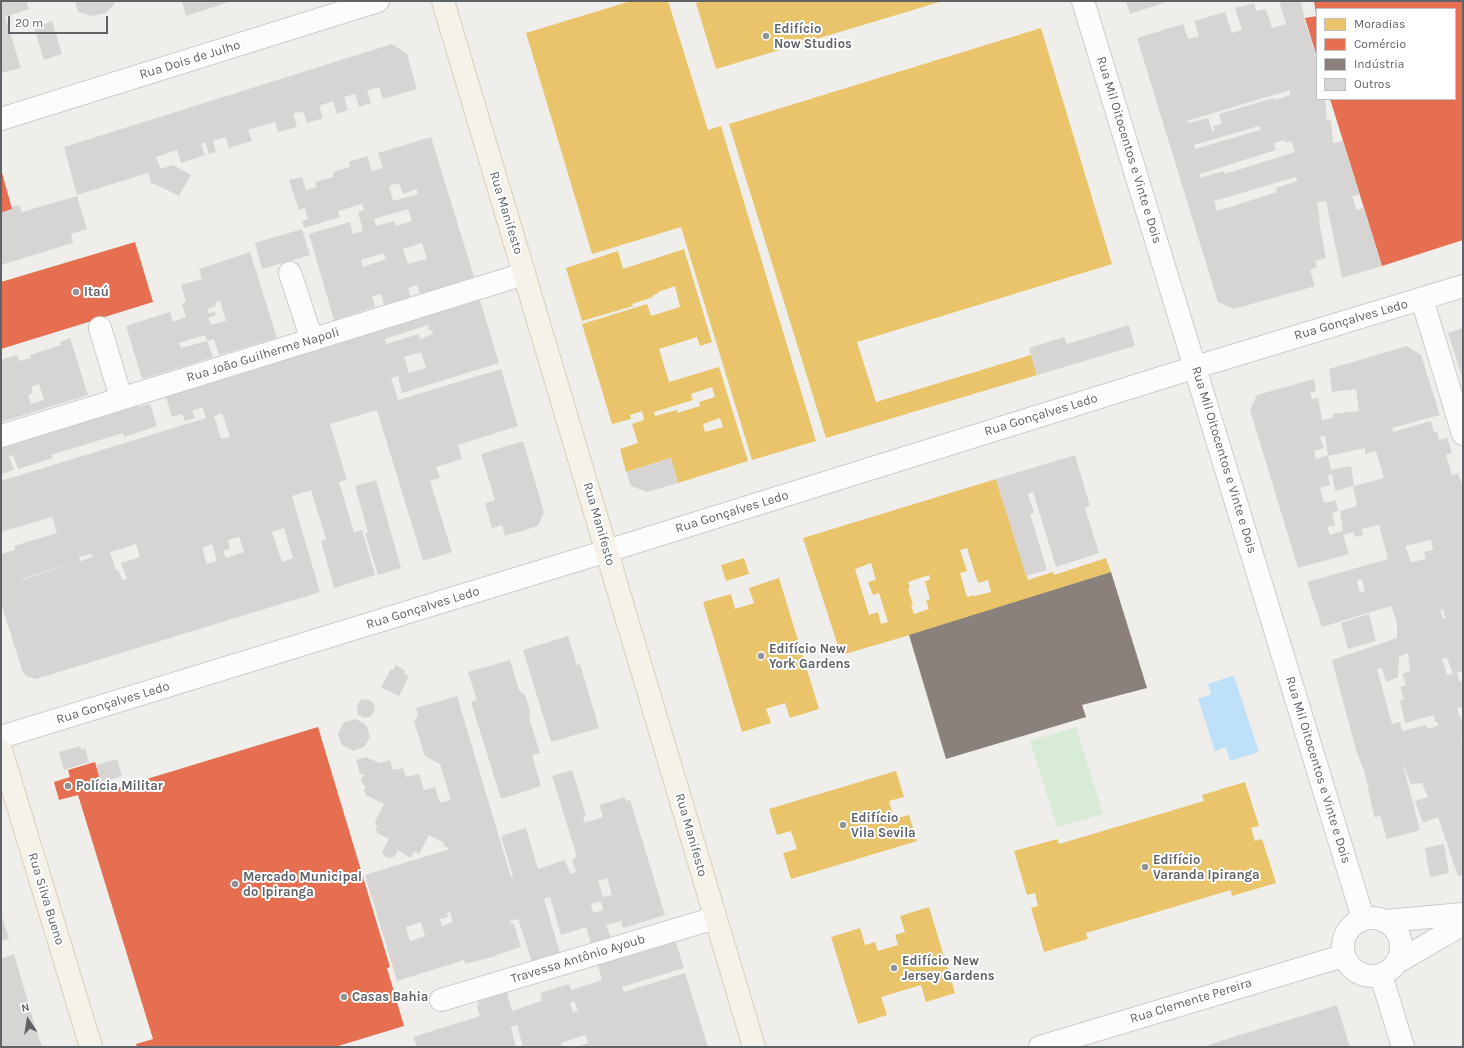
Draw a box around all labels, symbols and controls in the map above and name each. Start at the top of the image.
scale bar [10,8,110,34]
legend [1316,8,1456,100]
text: 20 m [15,16,43,30]
text: Moradias [1354,17,1405,31]
place label: Edifício Now Studios [774,21,852,52]
marker: Edifício Now Studios [761,31,771,41]
street label: Rua Dois de Julho [138,37,242,83]
text: Comércio [1354,37,1406,51]
street label: Rua Mil Oitocentos e Vinte e Dois [1093,55,1165,245]
text: Indústria [1354,57,1404,71]
text: Outros [1354,77,1391,91]
street label: Rua Manifesto [486,170,526,256]
place label: Itaú [84,284,109,300]
marker: Itaú [71,287,81,297]
street label: Rua Gonçalves Ledo [1292,296,1410,344]
street label: Rua João Guilherme Napoli [185,324,341,386]
street label: Rua Mil Oitocentos e Vinte e Dois [1188,365,1260,555]
street label: Rua Gonçalves Ledo [982,390,1100,440]
street label: Rua Manifesto [580,481,618,567]
street label: Rua Gonçalves Ledo [673,487,791,537]
street label: Rua Gonçalves Ledo [364,583,482,633]
place label: Edifício New York Gardens [769,641,850,672]
marker: Edifício New York Gardens [756,651,766,661]
street label: Rua Mil Oitocentos e Vinte e Dois [1282,675,1354,865]
street label: Rua Gonçalves Ledo [54,678,172,728]
place label: Polícia Militar [76,778,163,794]
marker: Polícia Militar [63,781,73,791]
street label: Rua Manifesto [672,792,710,878]
place label: Edifício Vila Sevila [851,810,916,841]
marker: Edifício Vila Sevila [838,820,848,830]
street label: Rua Silva Bueno [25,851,67,947]
place label: Edifício Varanda Ipiranga [1153,852,1260,883]
marker: Edifício Varanda Ipiranga [1140,862,1150,872]
place label: Mercado Municipal do Ipiranga [243,869,362,900]
marker: Mercado Municipal do Ipiranga [230,879,240,889]
street label: Travessa Antônio Ayoub [509,931,647,987]
place label: Edifício New Jersey Gardens [902,953,995,984]
marker: Edifício New Jersey Gardens [889,963,899,973]
street label: Rua Clemente Pereira [1128,975,1254,1027]
place label: Casas Bahia [352,989,428,1005]
marker: Casas Bahia [339,992,349,1002]
north arrow [8,1000,48,1040]
text: N [20,1001,31,1015]

